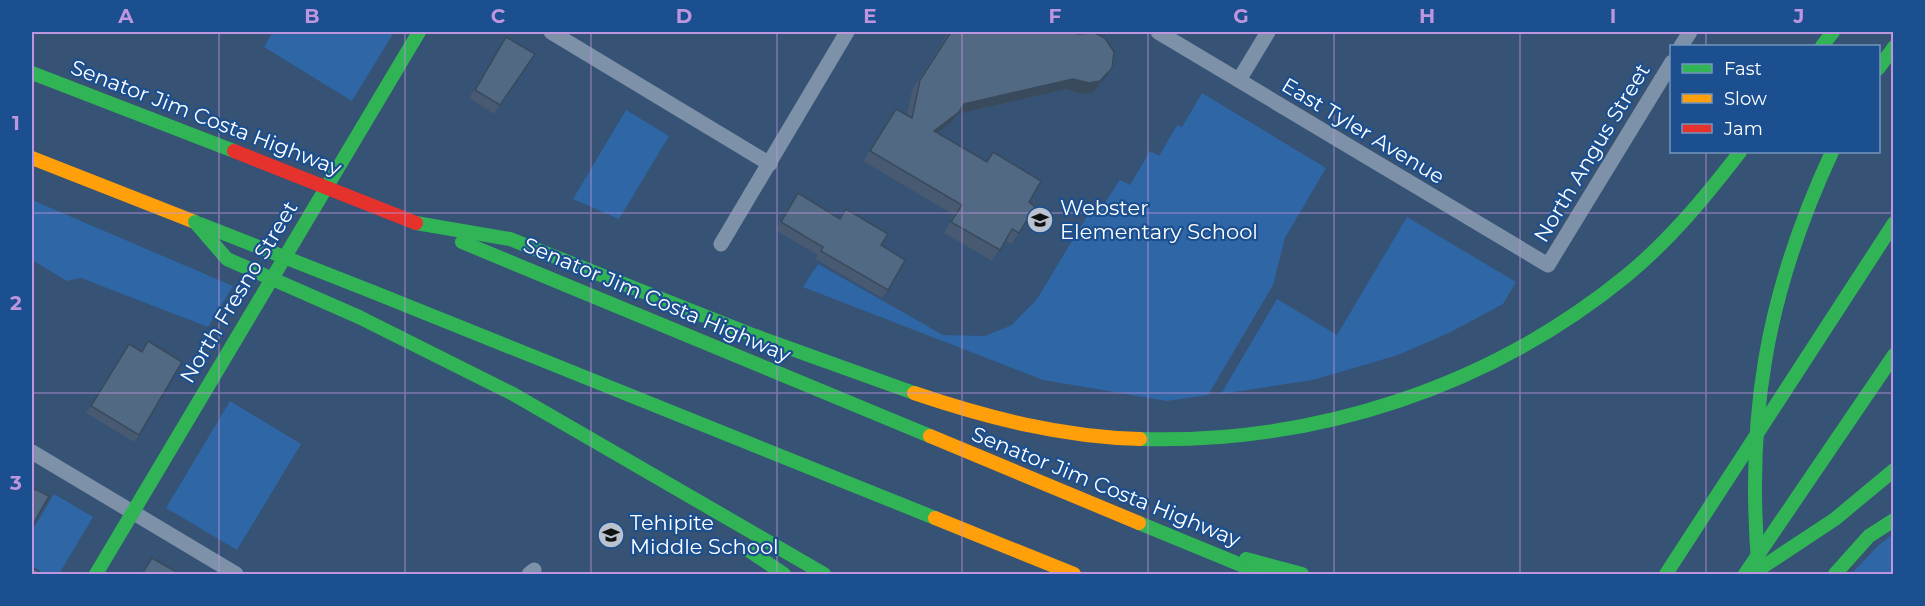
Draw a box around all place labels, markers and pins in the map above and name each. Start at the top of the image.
place label: Webster Elementary School [1060,195,1258,244]
school or university icon: Webster Elementary School [1025,205,1055,235]
place label: Tehipite Middle School [630,510,779,559]
school or university icon: Tehipite Middle School [596,520,626,550]

